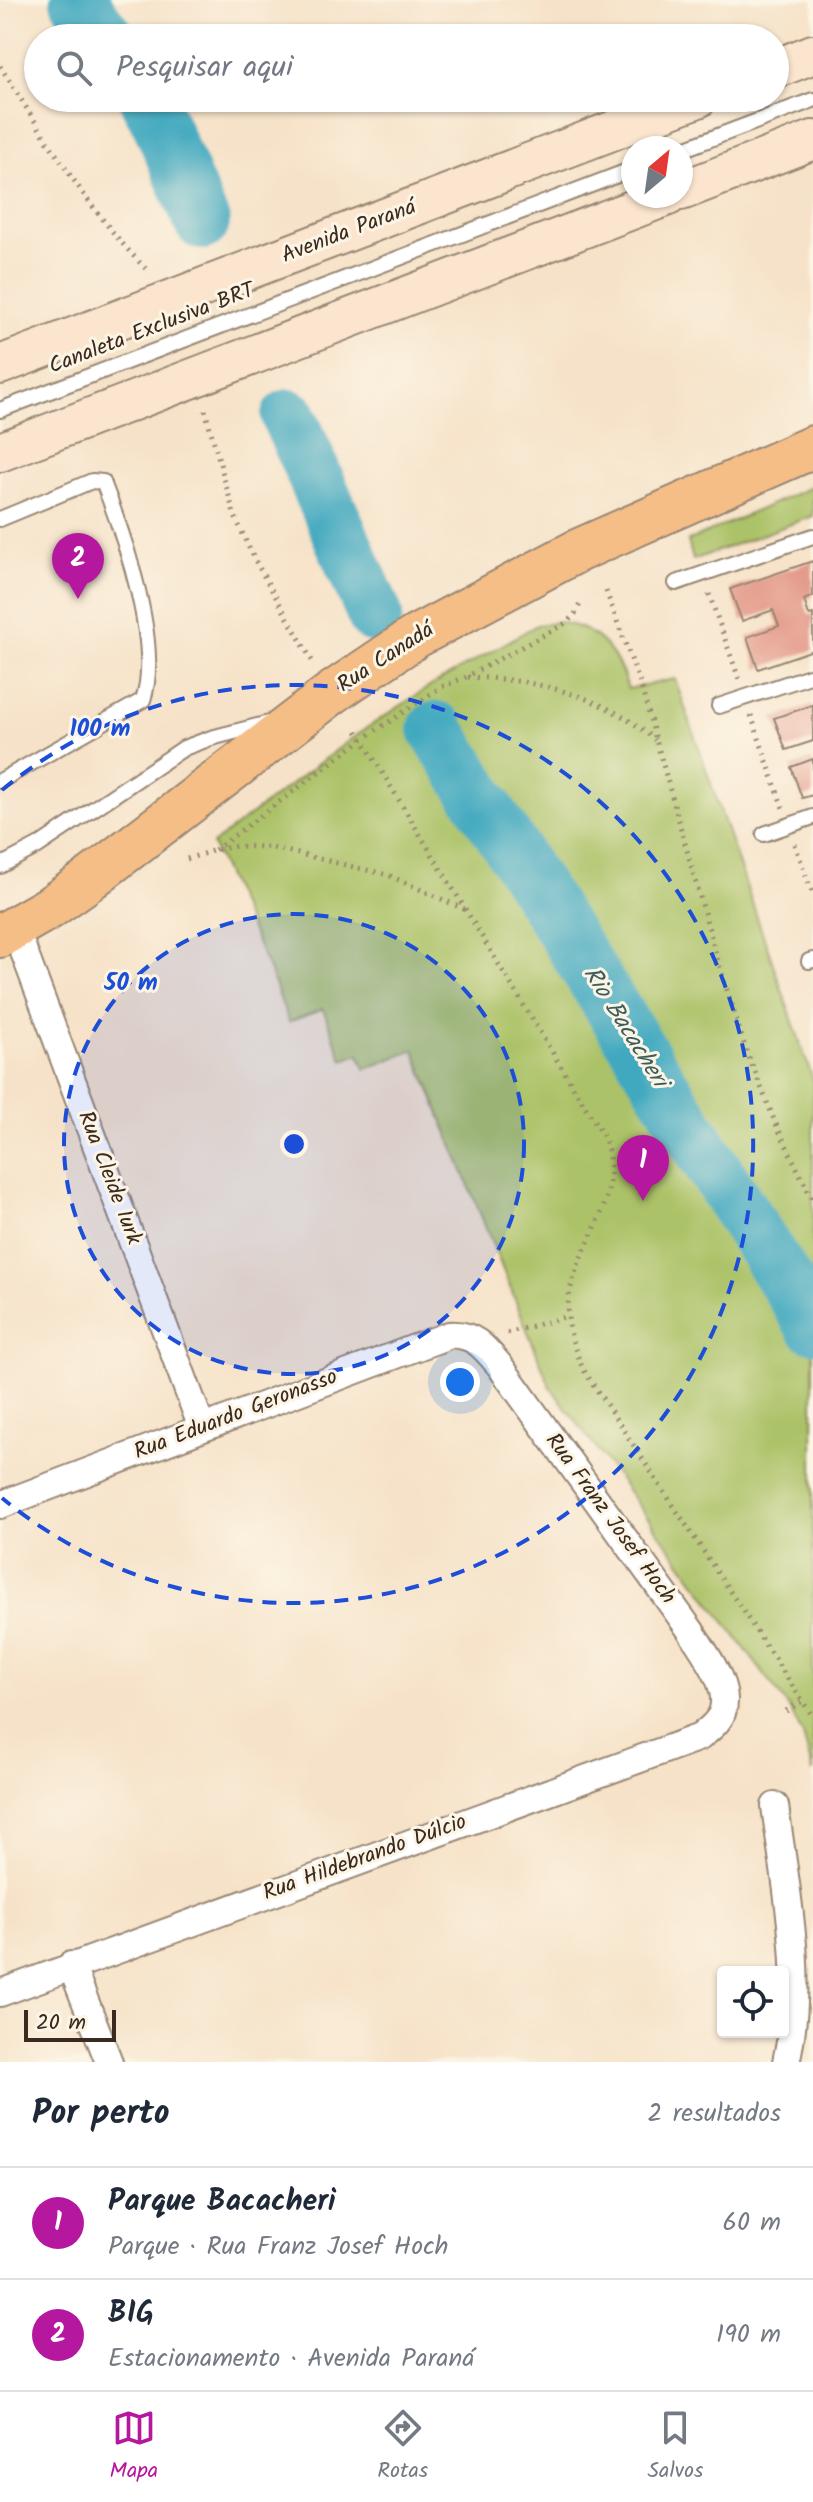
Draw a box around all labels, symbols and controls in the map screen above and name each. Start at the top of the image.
search box [24,24,789,112]
text: Pesquisar aqui [116,44,293,92]
icon: search [52,46,96,90]
north arrow [621,136,693,208]
street label: Avenida Paraná [277,189,424,274]
street label: Canaleta Exclusiva BRT [44,273,262,384]
pin: 2 [52,533,104,599]
street label: Rua Canadá [331,612,444,702]
text: 100 m [70,710,130,749]
water label: Rio Bacacheri [572,959,681,1100]
text: 50 m [103,964,158,1003]
street label: Rua Cleide Iurk [67,1106,151,1251]
centre of rings [280,1130,308,1158]
pin: 1 [617,1135,669,1201]
street label: Rua Eduardo Geronasso [129,1360,343,1470]
your location [440,1362,480,1402]
street label: Rua Franz Josef Hoch [536,1426,684,1612]
street label: Rua Hildebrando Dúlcio [258,1805,472,1911]
map controls [717,1966,789,2038]
button: locate [717,1966,789,2038]
scale bar [24,2006,116,2042]
text: 20 m [36,2006,86,2041]
text: Por perto [32,2087,170,2141]
text: 2 resultados [647,2093,781,2135]
text: Parque Bacacheri [108,2178,336,2226]
text: 1 [54,2202,62,2244]
text: 60 m [722,2202,781,2244]
text: Parque · Rua Franz Josef Hoch [108,2226,449,2268]
text: BIG [108,2290,154,2338]
text: 2 [50,2314,66,2356]
text: 190 m [716,2314,781,2356]
text: Estacionamento · Avenida Paraná [108,2338,475,2380]
tab: Mapa [110,2406,158,2489]
tab: Rotas [377,2406,428,2489]
tab: Salvos [647,2406,703,2489]

